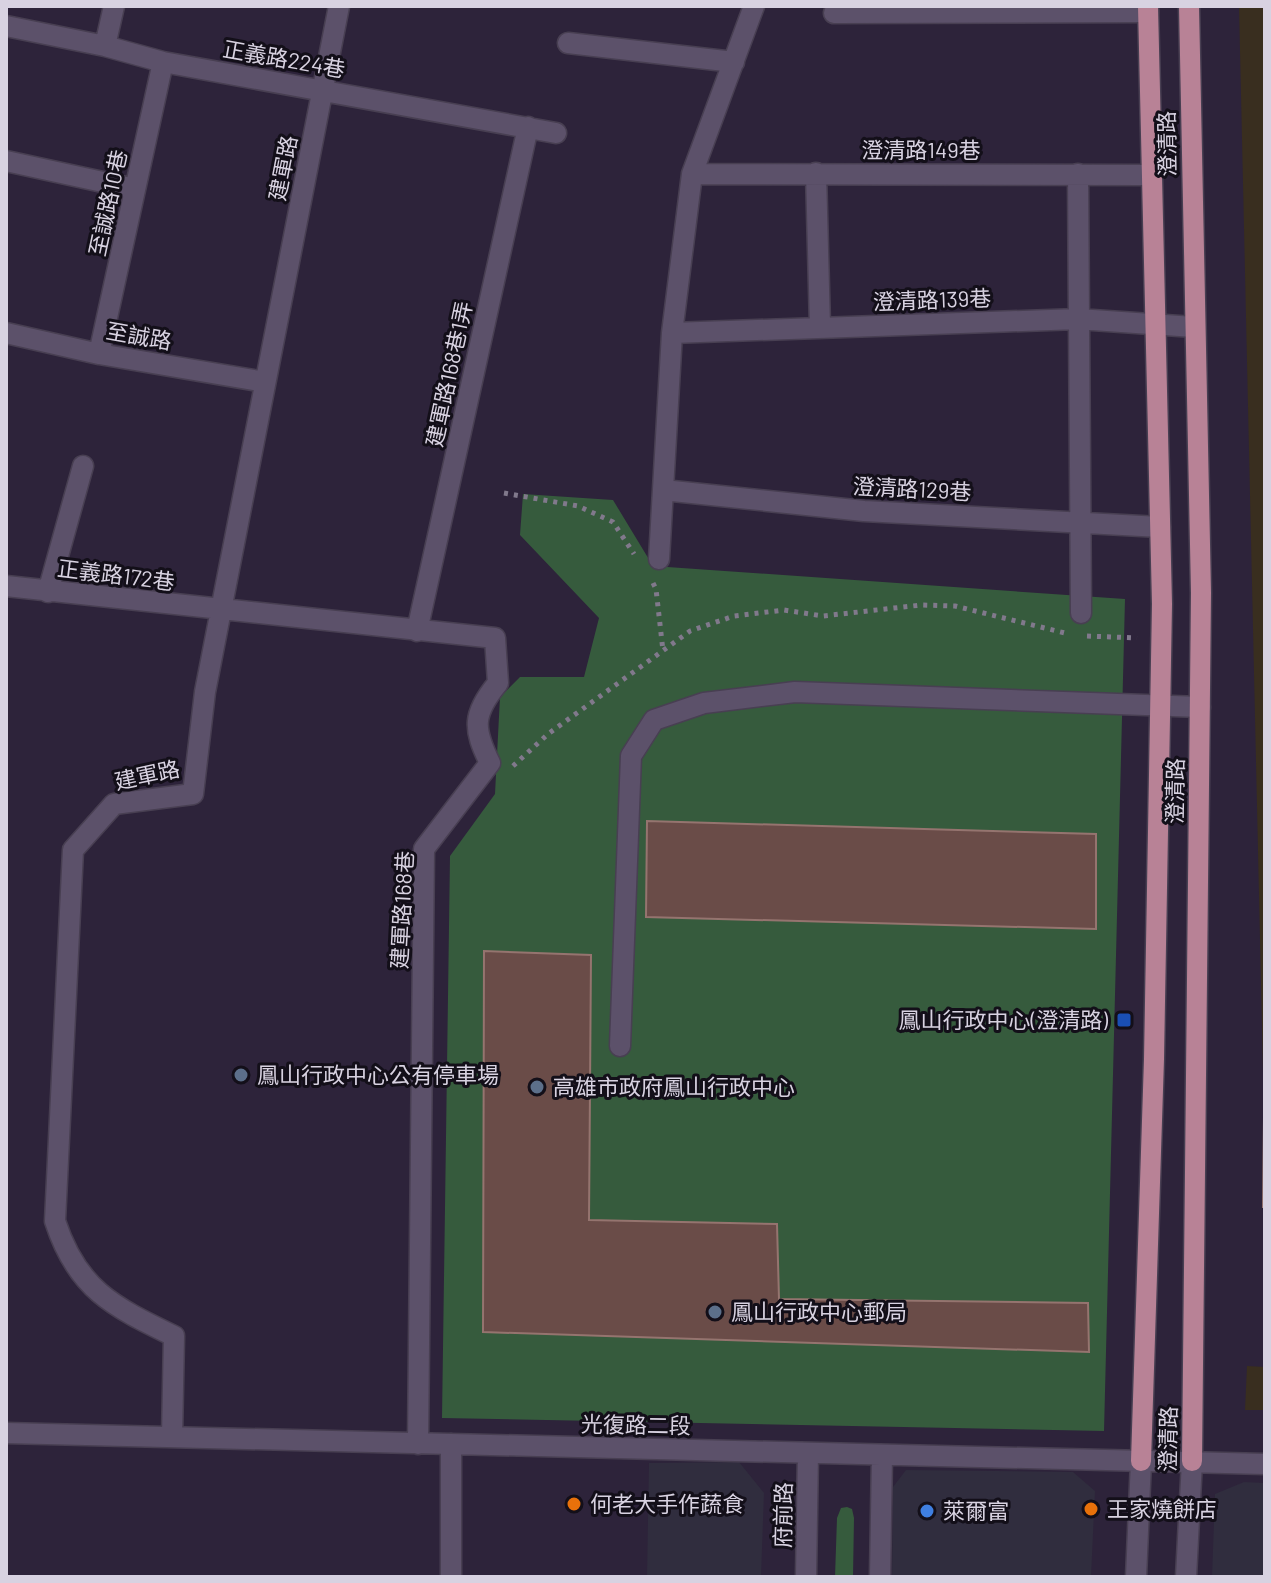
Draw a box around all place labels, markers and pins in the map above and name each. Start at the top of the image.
place label: 鳳山行政中心(澄清路) [899,1006,1108,1032]
marker: 鳳山行政中心(澄清路) [1115,1011,1133,1029]
place label: 鳳山行政中心公有停車場 [257,1061,499,1087]
marker: 鳳山行政中心公有停車場 [232,1066,250,1084]
place label: 高雄市政府鳳山行政中心 [553,1073,795,1099]
marker: 高雄市政府鳳山行政中心 [528,1078,546,1096]
place label: 鳳山行政中心郵局 [731,1298,907,1324]
marker: 鳳山行政中心郵局 [706,1303,724,1321]
place label: 何老大手作蔬食 [590,1490,744,1516]
marker: 何老大手作蔬食 [565,1495,583,1513]
place label: 王家燒餅店 [1107,1495,1217,1521]
place label: 萊爾富 [943,1497,1009,1523]
marker: 王家燒餅店 [1082,1500,1100,1518]
marker: 萊爾富 [918,1502,936,1520]

